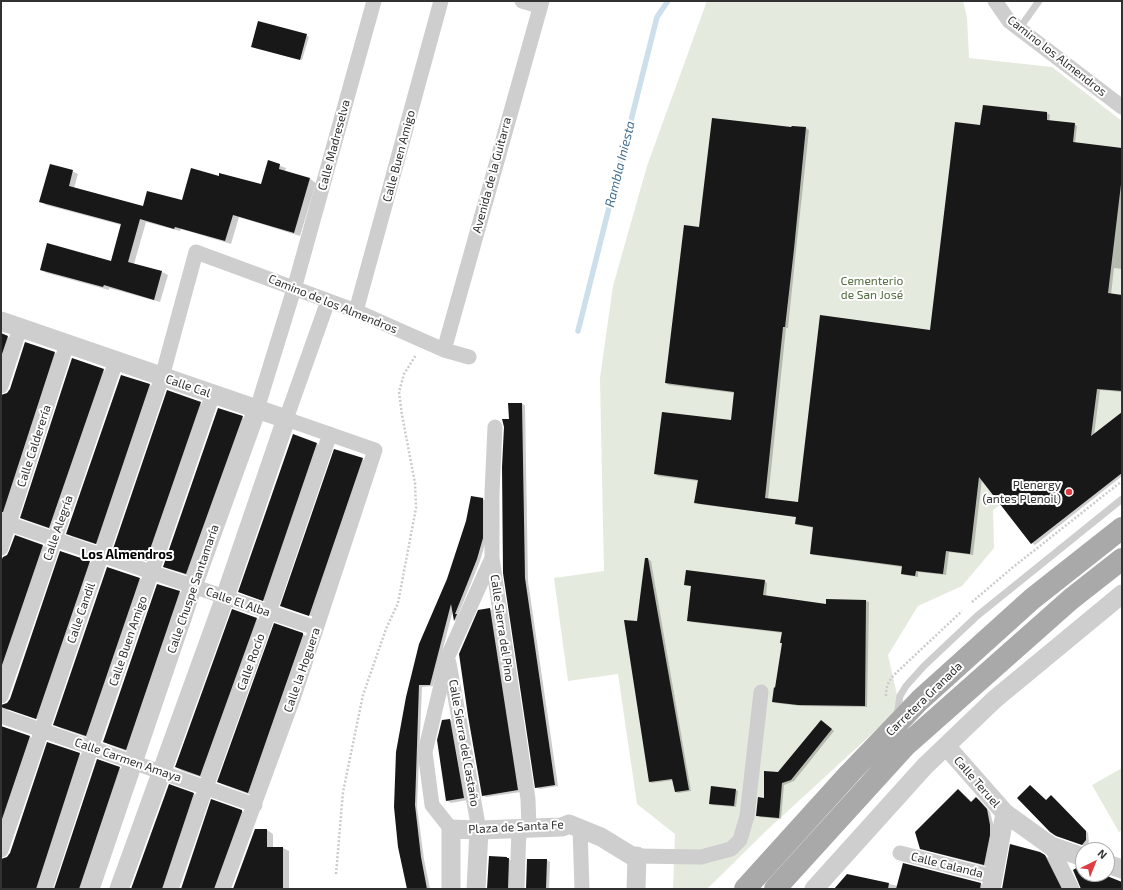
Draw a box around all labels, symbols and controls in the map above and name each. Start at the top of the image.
street label: Camino los Almendros [1005,13,1109,99]
street label: Calle Madreselva [315,98,353,192]
street label: Calle Buen Amigo [380,109,418,203]
street label: Avenida de la Guitarra [470,115,514,235]
water label: Rambla Iniesta [602,119,638,209]
street label: Camino de los Almendros [266,271,400,337]
park label: Cementerio de San José [841,274,903,302]
street label: Calle Cal [164,372,212,400]
street label: Calle Calderería [14,403,54,489]
place label: Plenergy (antes Plenoil) [983,478,1061,506]
marker: Plenergy (antes Plenoil) [1064,487,1074,497]
street label: Calle Alegría [40,493,76,563]
street label: Calle Chuspe Santamaría [164,523,222,655]
district label: Los Almendros [81,547,173,563]
street label: Calle Sierra del Pino [487,573,517,683]
street label: Calle Candil [64,581,98,645]
street label: Calle El Alba [204,584,272,620]
street label: Calle Buen Amigo [106,594,150,688]
street label: Calle la Hoguera [281,626,323,714]
street label: Calle Rocío [234,632,268,692]
street label: Carretera Granada [883,659,965,739]
street label: Calle Sierra del Castaño [446,678,482,808]
street label: Calle Carmen Amaya [73,735,183,785]
street label: Calle Teruel [951,753,1003,811]
street label: Plaza de Santa Fe [468,817,564,837]
north arrow [1075,842,1115,882]
text: N [1095,846,1110,861]
street label: Calle Calanda [910,849,984,881]

